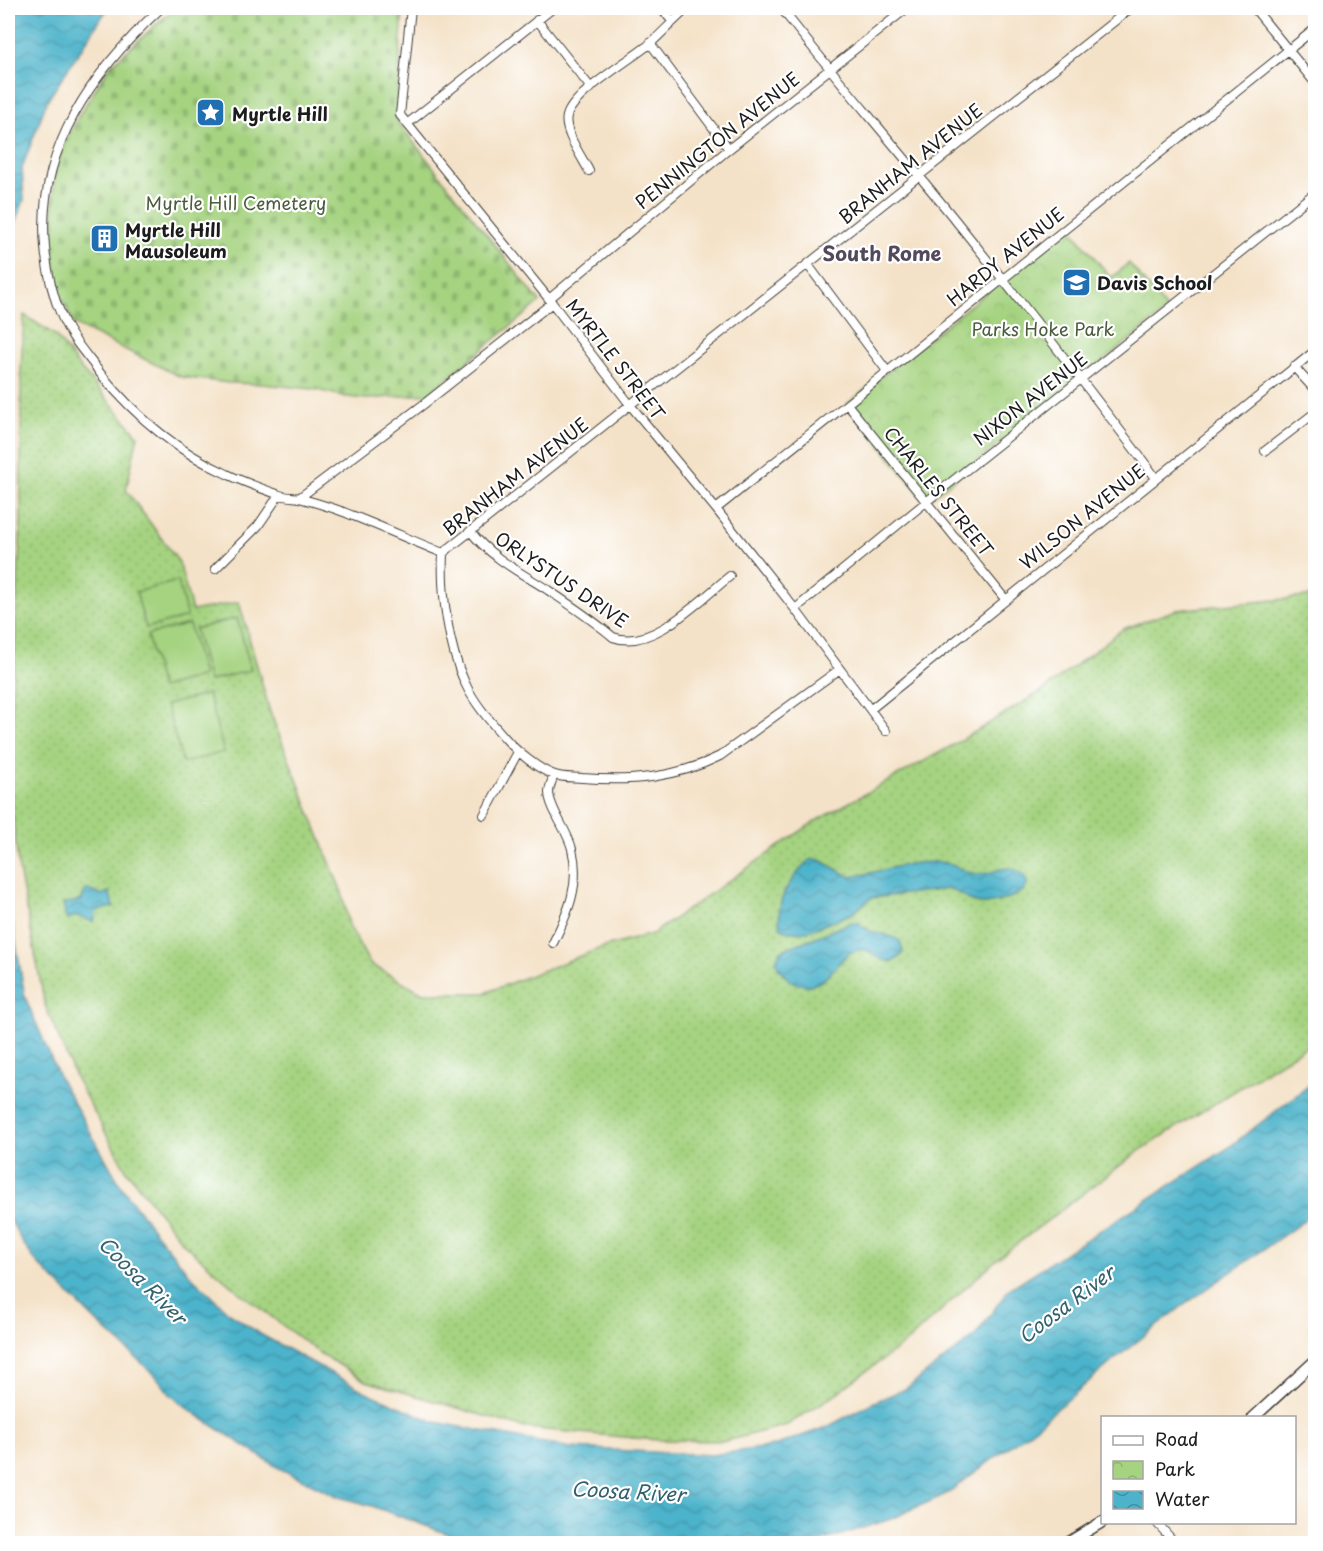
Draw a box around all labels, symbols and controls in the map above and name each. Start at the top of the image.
street label: PENNINGTON AVENUE [629,65,805,215]
street label: BRANHAM AVENUE [832,96,988,230]
place icon: Myrtle Hill [195,97,227,129]
place label: Myrtle Hill [232,100,328,127]
park label: Myrtle Hill Cemetery [146,189,326,216]
street label: HARDY AVENUE [940,200,1070,312]
place label: Myrtle Hill Mausoleum [125,216,227,264]
building icon: Myrtle Hill Mausoleum [88,223,120,255]
district label: South Rome [823,238,942,268]
school or university icon: Davis School [1060,266,1092,298]
place label: Davis School [1097,269,1212,296]
street label: MYRTLE STREET [560,293,672,426]
park label: Parks Hoke Park [971,315,1115,342]
street label: NIXON AVENUE [967,345,1093,451]
street label: BRANHAM AVENUE [436,410,594,542]
street label: CHARLES STREET [878,420,1000,562]
street label: WILSON AVENUE [1013,457,1151,575]
street label: ORLYSTUS DRIVE [490,524,634,634]
water label: Coosa River [92,1229,196,1333]
water label: Coosa River [1011,1256,1123,1350]
legend [1101,1416,1296,1524]
text: Road [1155,1425,1199,1452]
text: Park [1155,1455,1195,1482]
water label: Coosa River [570,1473,689,1509]
text: Water [1155,1485,1210,1512]

